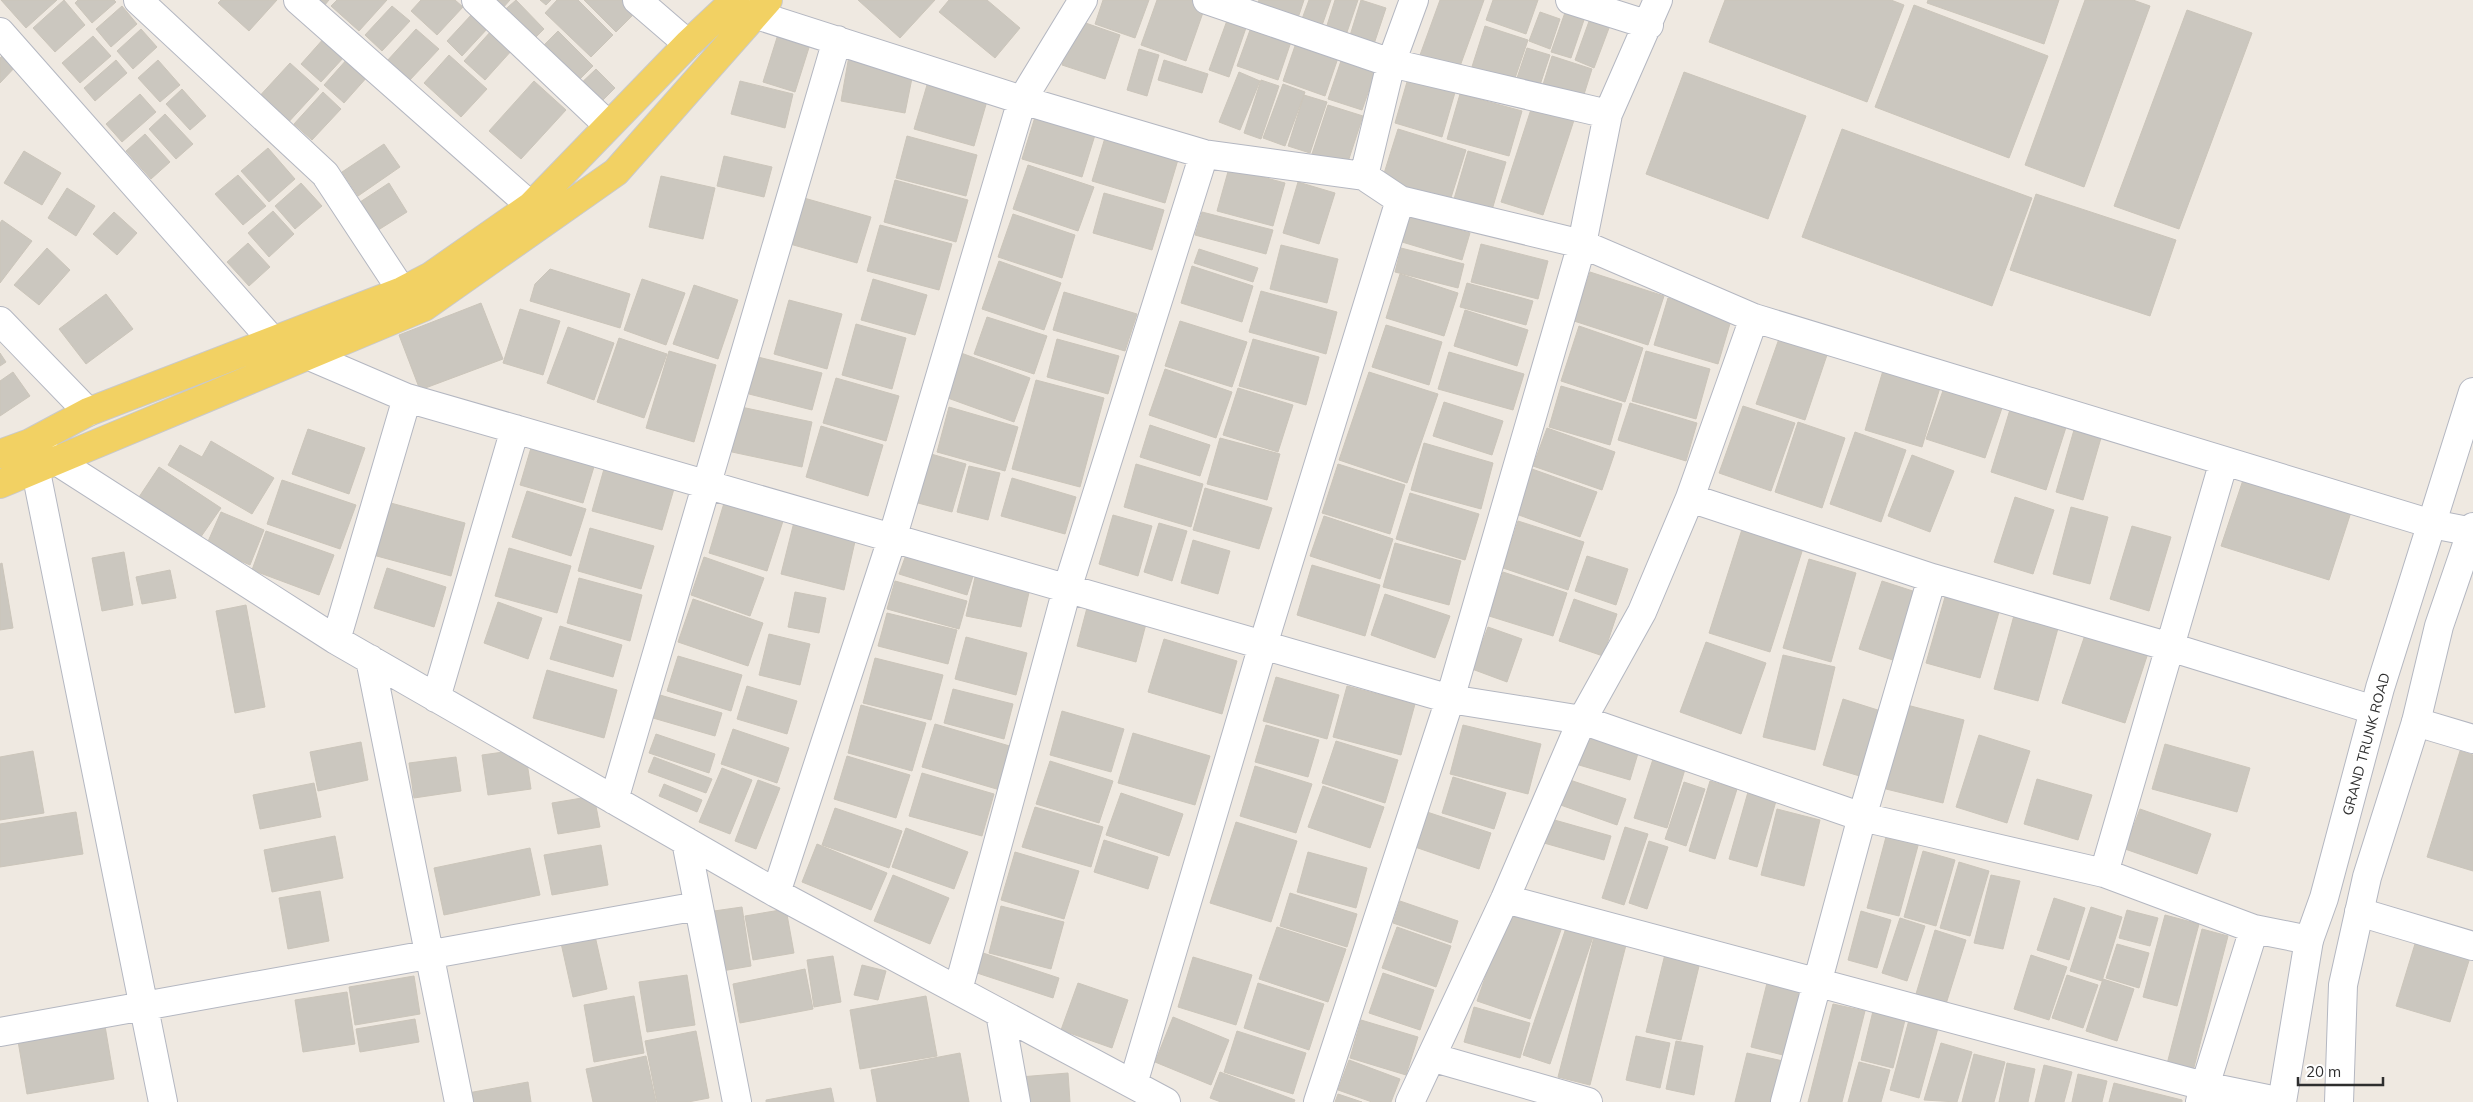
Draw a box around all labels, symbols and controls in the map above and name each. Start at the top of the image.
street label: GRAND TRUNK ROAD [2338,671,2394,817]
scale bar [2298,1054,2383,1086]
text: 20 m [2306,1062,2341,1081]

